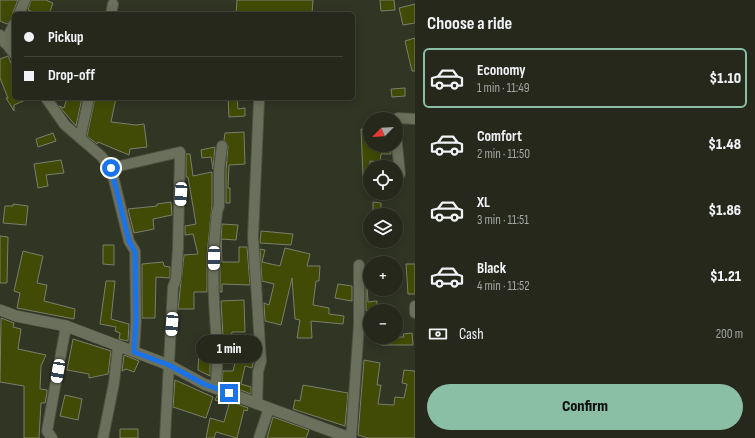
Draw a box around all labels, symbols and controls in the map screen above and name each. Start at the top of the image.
text: Choose a ride [427,13,512,34]
text: Pickup [48,28,84,47]
icon: car [429,60,465,96]
text: Economy [477,61,526,80]
text: Drop-off [48,66,95,85]
text: $1.10 [709,69,741,88]
text: 1 min · 11:49 [477,80,529,96]
north arrow [363,112,403,152]
map controls [363,112,403,344]
icon: car [429,126,465,162]
text: Comfort [477,127,522,146]
text: $1.48 [708,135,741,154]
text: 2 min · 11:50 [477,146,530,162]
route start [102,159,120,177]
button: locate [363,160,403,200]
car [174,182,188,206]
icon: car [429,192,465,228]
text: XL [477,193,490,212]
text: $1.86 [708,201,741,220]
button: layers [363,208,403,248]
text: 3 min · 11:51 [477,212,529,228]
car [208,246,220,270]
button: + [363,256,403,296]
icon: car [429,258,465,294]
text: Black [477,259,506,278]
text: $1.21 [710,267,741,286]
text: 4 min · 11:52 [477,278,530,294]
button: − [363,304,403,344]
car [165,312,179,336]
icon: cash [427,323,449,345]
text: Cash [459,325,484,344]
text: 200 m [716,326,743,342]
callout: 1 min [196,335,262,363]
text: 1 min [217,341,241,357]
car [50,358,66,384]
route end [220,384,238,402]
button: Confirm [427,384,743,430]

